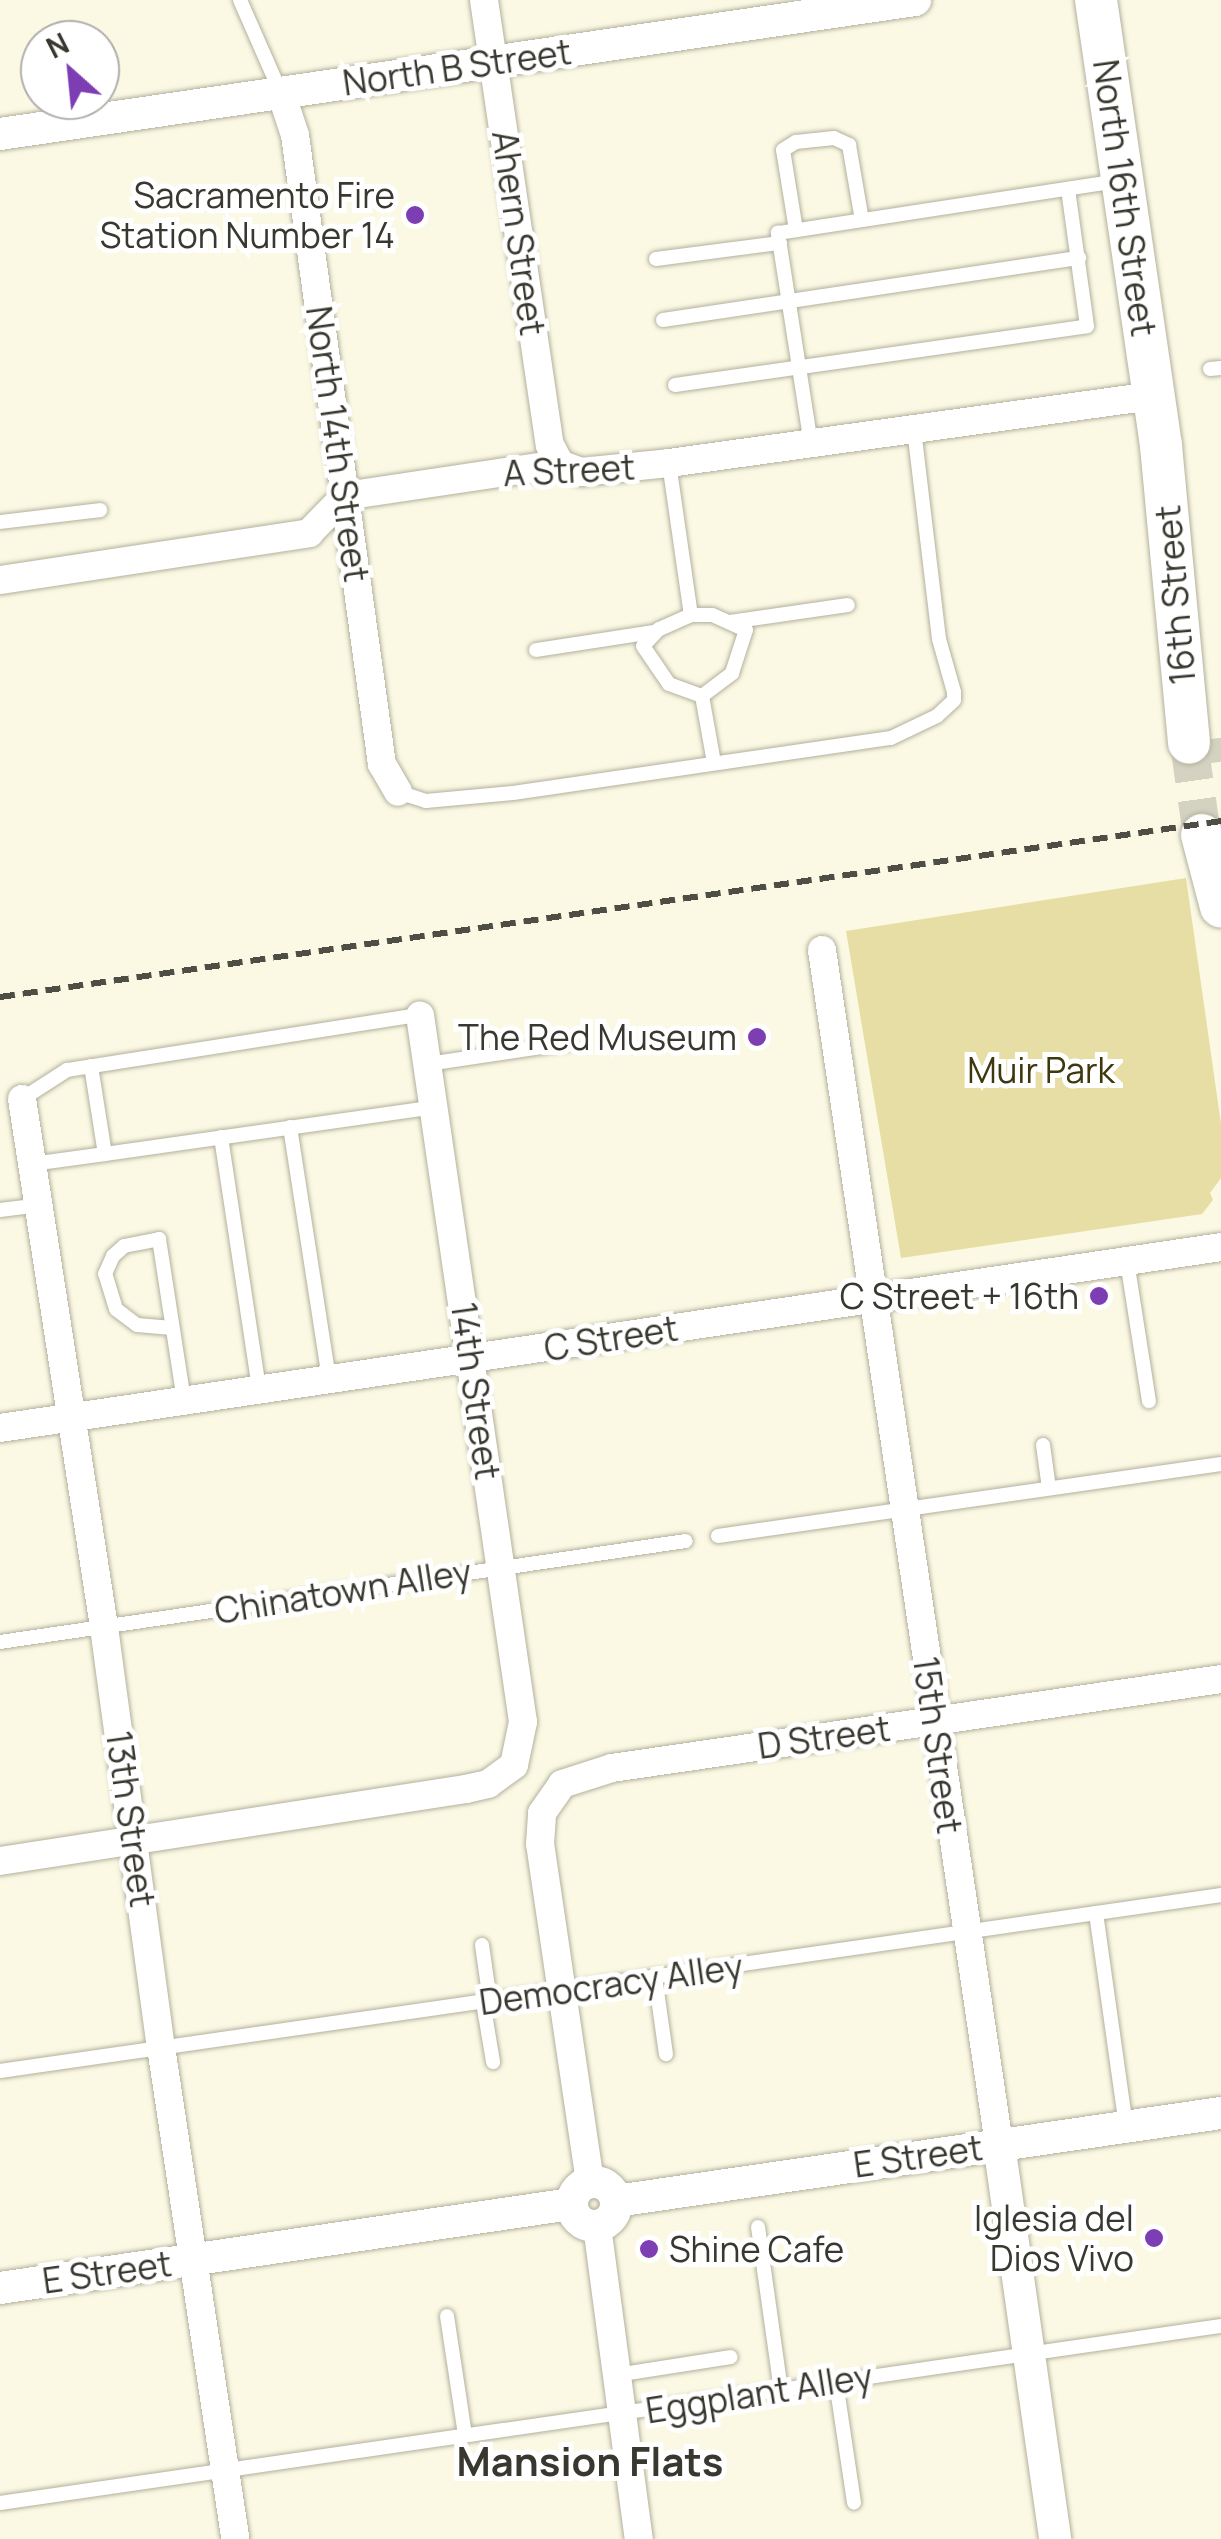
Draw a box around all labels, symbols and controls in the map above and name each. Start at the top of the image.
north arrow [20,20,120,120]
text: N [40,24,75,67]
street label: North B Street [340,30,574,104]
street label: North 16th Street [1085,57,1165,339]
street label: Ahern Street [484,128,554,338]
place label: Sacramento Fire Station Number 14 [100,174,395,256]
marker: Sacramento Fire Station Number 14 [404,204,426,226]
street label: North 14th Street [298,303,378,585]
street label: A Street [502,446,636,494]
street label: 16th Street [1146,504,1204,686]
place label: The Red Museum [458,1016,737,1058]
marker: The Red Museum [746,1026,768,1048]
park label: Muir Park [967,1049,1115,1091]
place label: C Street + 16th [840,1275,1079,1317]
marker: C Street + 16th [1088,1285,1110,1307]
street label: 14th Street [443,1300,509,1482]
street label: C Street [541,1307,681,1369]
street label: Chinatown Alley [212,1550,474,1632]
street label: 15th Street [905,1654,971,1836]
street label: D Street [755,1707,893,1767]
street label: 13th Street [98,1728,164,1910]
street label: Democracy Alley [477,1945,745,2023]
street label: E Street [851,2126,985,2186]
place label: Iglesia del Dios Vivo [974,2197,1134,2279]
marker: Iglesia del Dios Vivo [1143,2227,1165,2249]
place label: Shine Cafe [669,2228,844,2270]
marker: Shine Cafe [638,2238,660,2260]
street label: E Street [40,2242,174,2302]
street label: Eggplant Alley [643,2354,875,2432]
district label: Mansion Flats [456,2437,724,2485]

